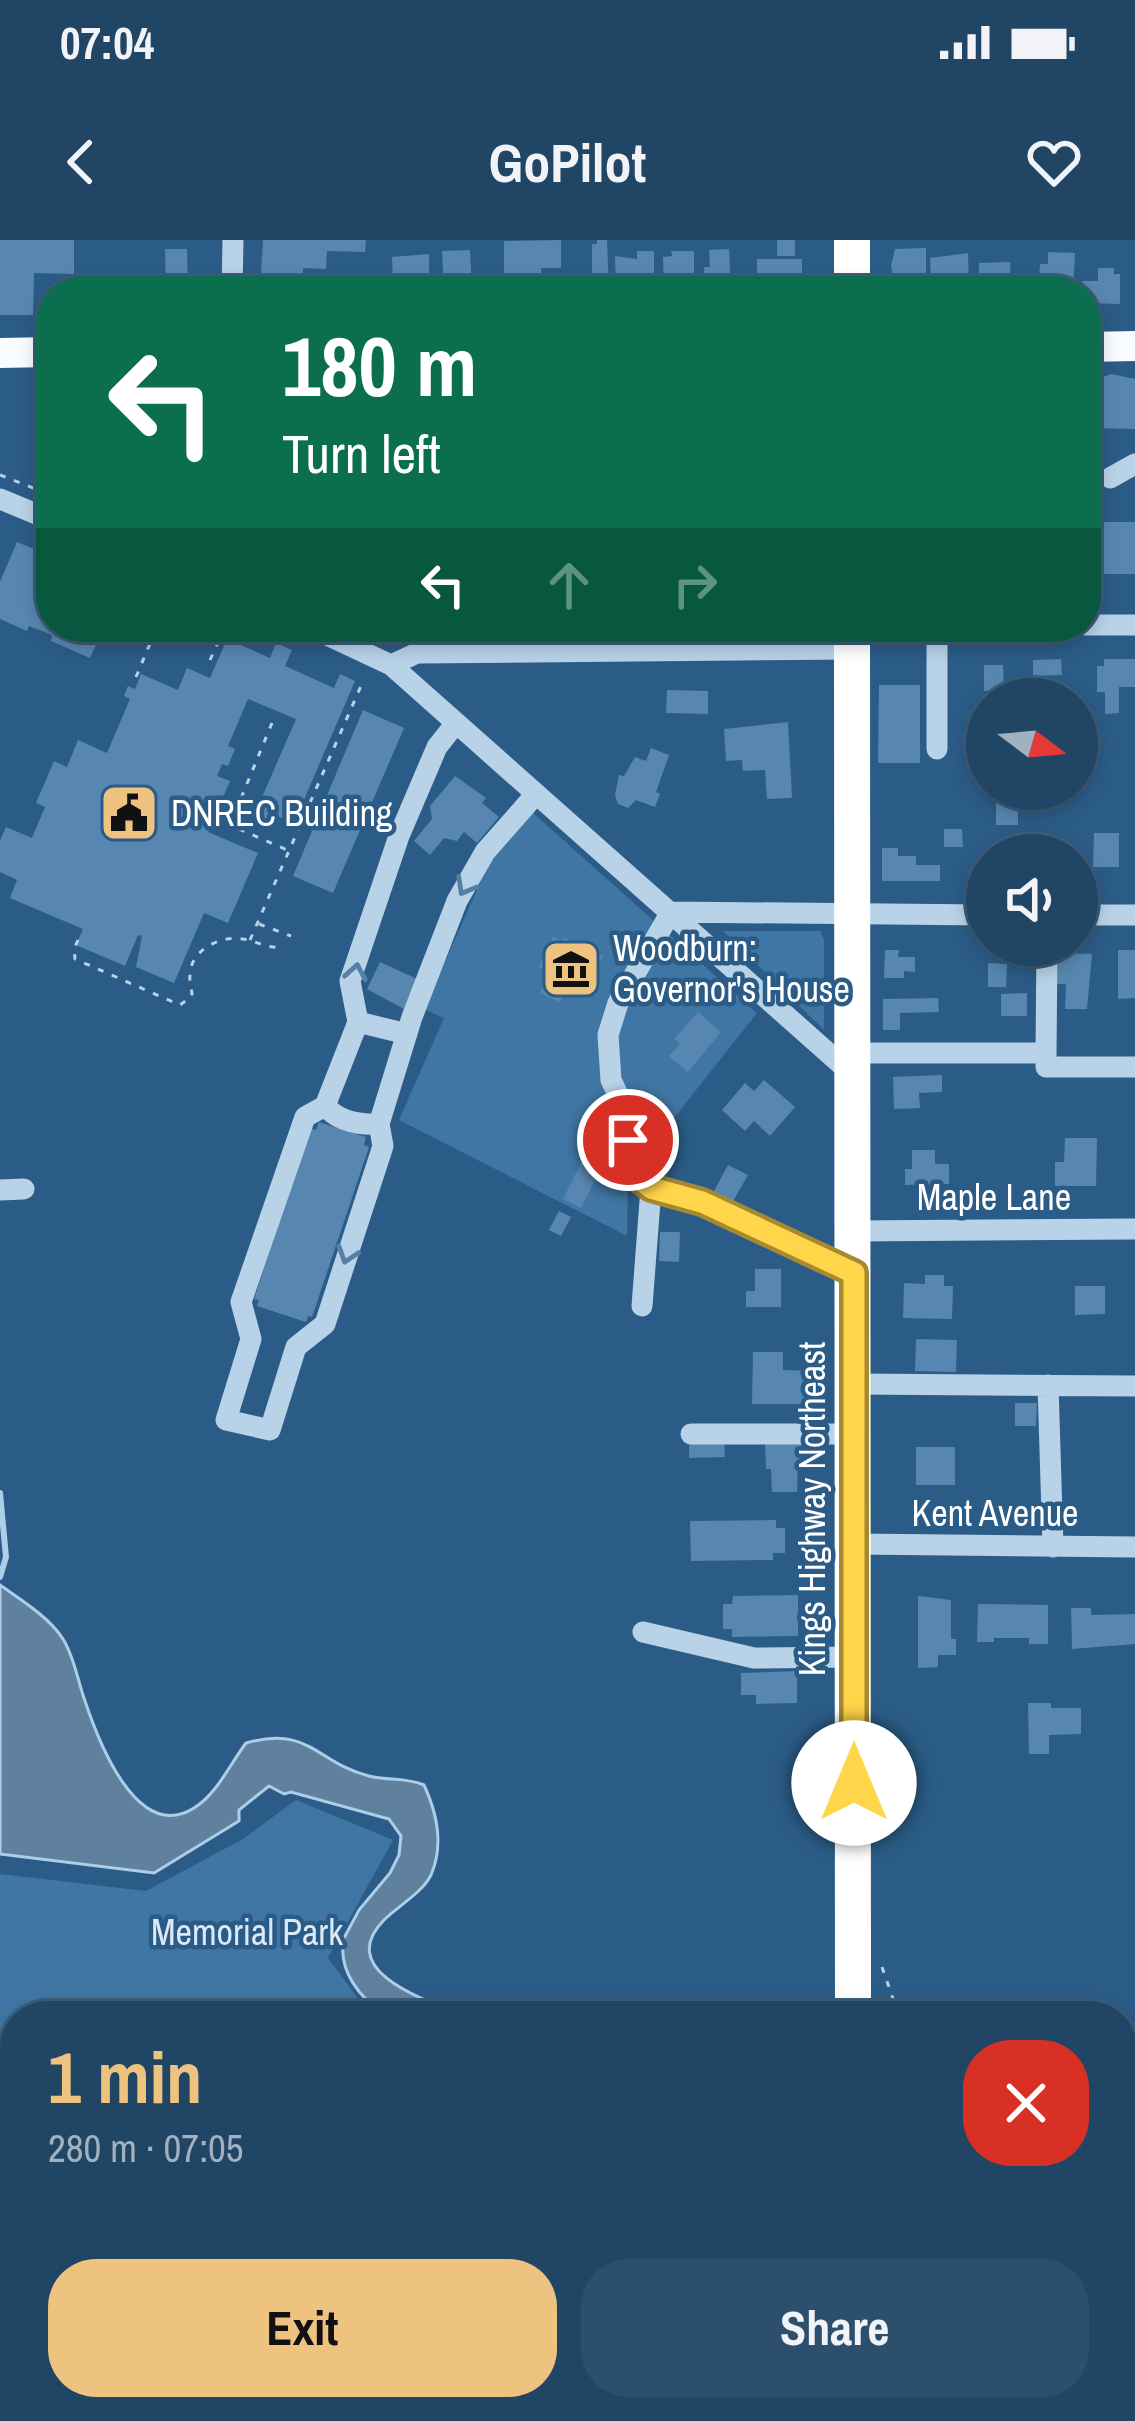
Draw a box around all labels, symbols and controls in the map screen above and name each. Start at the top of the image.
text: 07:04 [60,12,154,73]
text: GoPilot [489,126,646,199]
icon: back [48,129,114,195]
icon: heart [1021,129,1087,195]
text: 180 m [282,309,477,422]
icon: left [84,324,240,480]
text: Turn left [282,417,441,490]
icon: left [410,552,476,618]
icon: ahead [536,552,602,618]
icon: right [662,552,728,618]
north arrow [966,678,1098,810]
map controls [966,678,1098,966]
public building icon: DNREC Building [98,782,160,844]
place label: DNREC Building [171,789,393,837]
button: sound [966,834,1098,966]
one-way arrow [457,874,480,896]
place label: Woodburn: Governor's House [613,924,850,1013]
museum icon: Woodburn: Governor's House [540,938,602,1000]
one-way arrow [342,963,367,983]
pin [577,1089,679,1191]
icon: arrive [595,1107,661,1173]
street label: Maple Lane [917,1173,1071,1221]
one-way arrow [337,1244,362,1265]
street label: Kings Highway Northeast [788,1342,836,1676]
street label: Kent Avenue [912,1489,1078,1537]
position arrow [791,1720,917,1846]
park label: Memorial Park [151,1908,343,1956]
text: 1 min [48,2028,202,2125]
button: close [963,2040,1089,2166]
text: 280 m · 07:05 [48,2122,244,2174]
button: Exit [48,2259,557,2397]
button: Share [581,2259,1089,2397]

